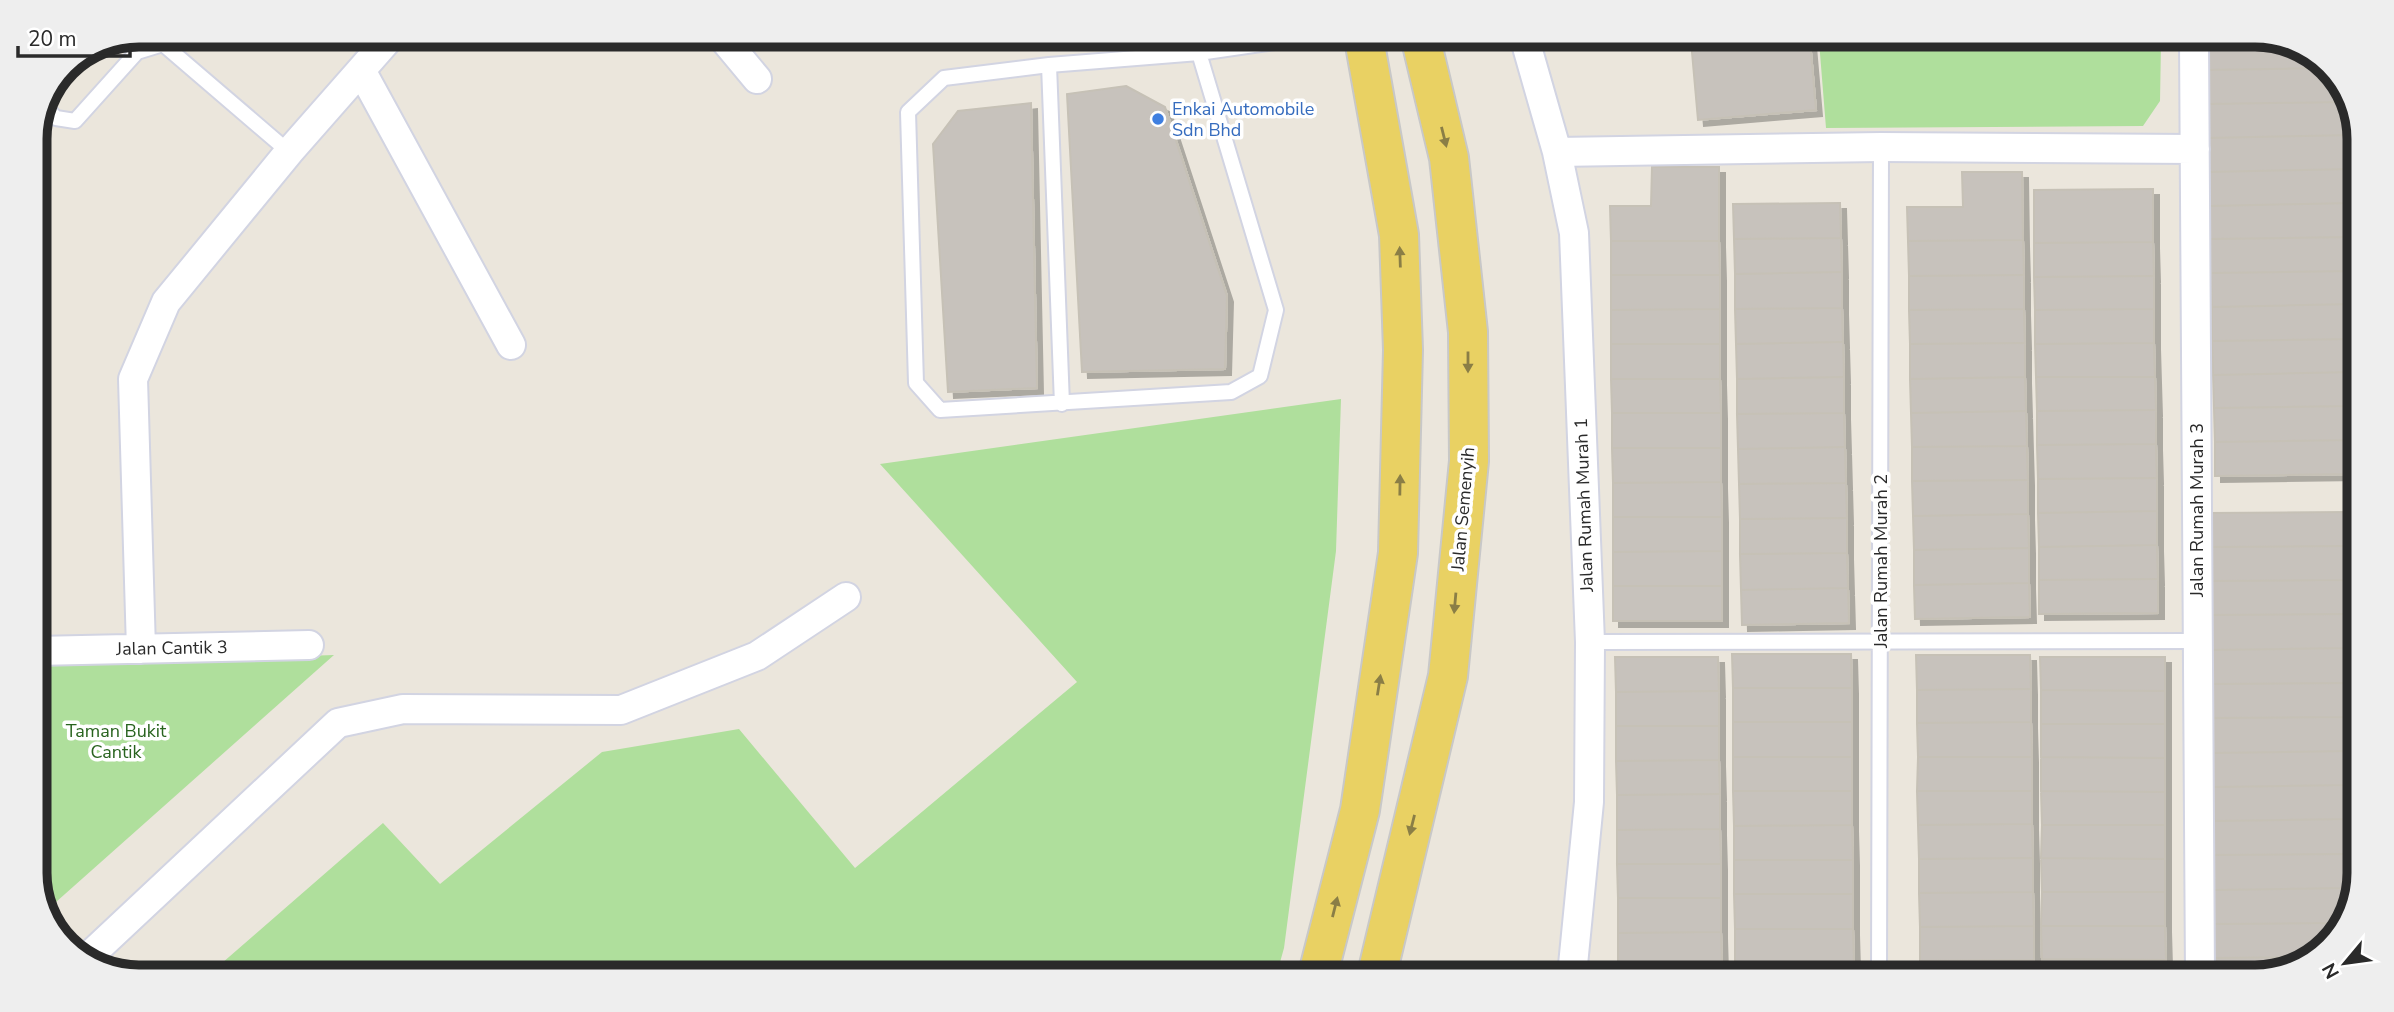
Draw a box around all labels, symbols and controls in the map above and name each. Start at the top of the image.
scale bar [18,14,130,58]
text: 20 m [28,25,77,53]
place label: Enkai Automobile Sdn Bhd [1172,97,1314,142]
marker: Enkai Automobile Sdn Bhd [1150,111,1166,127]
one-way arrow [1439,126,1450,148]
one-way arrow [1394,246,1405,268]
one-way arrow [1462,352,1474,374]
street label: Jalan Rumah Murah 1 [1569,418,1599,593]
street label: Jalan Rumah Murah 3 [2185,423,2209,598]
street label: Jalan Semenyih [1446,446,1480,573]
one-way arrow [1394,473,1406,495]
street label: Jalan Rumah Murah 2 [1869,474,1893,649]
one-way arrow [1449,592,1460,614]
street label: Jalan Cantik 3 [115,635,228,661]
one-way arrow [1373,673,1384,695]
park label: Taman Bukit Cantik [66,719,167,764]
one-way arrow [1406,815,1417,837]
one-way arrow [1330,896,1341,918]
north arrow [2310,928,2380,998]
text: N [2316,958,2346,983]

